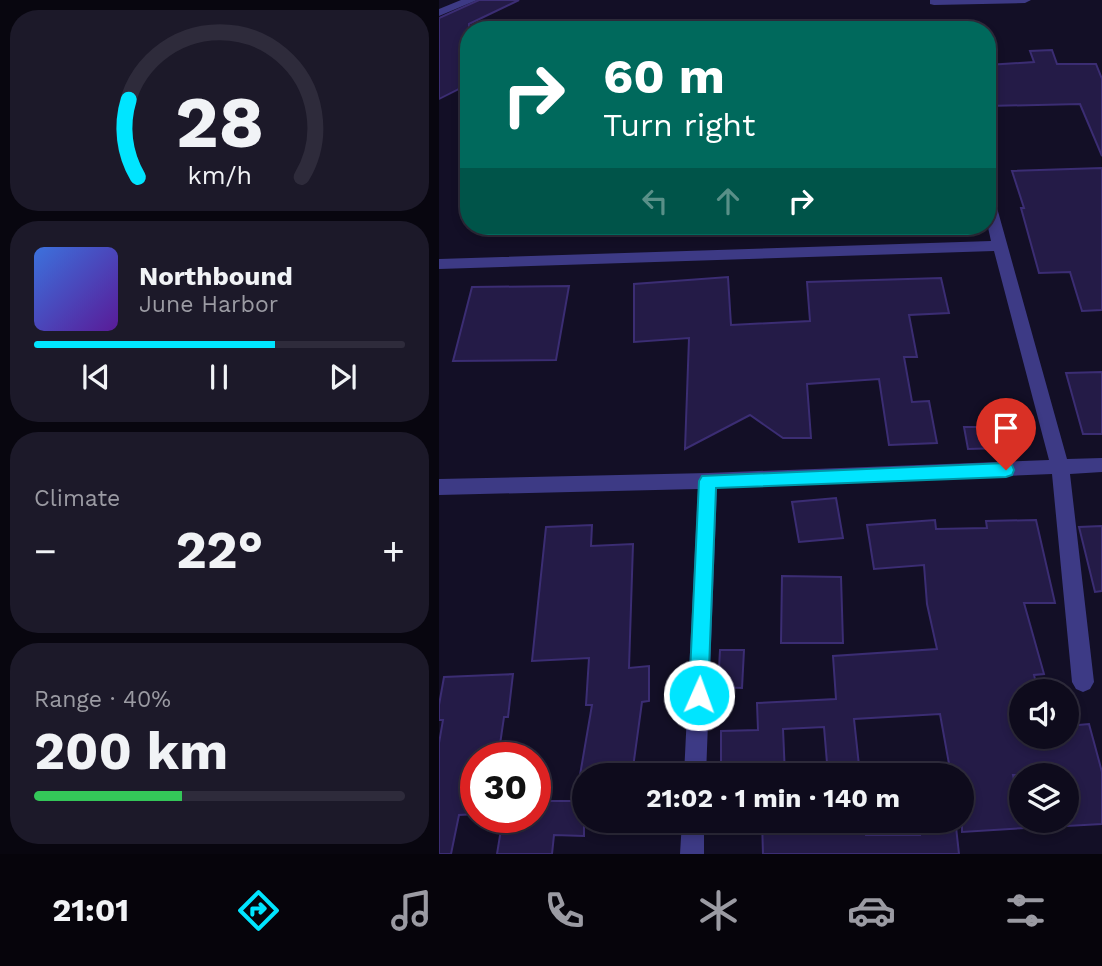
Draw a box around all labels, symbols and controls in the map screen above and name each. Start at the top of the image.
text: 60 m [603,47,725,105]
icon: right [488,49,579,140]
text: 28 [175,79,264,165]
text: Turn right [603,106,755,144]
text: km/h [187,160,252,189]
icon: left [636,182,674,220]
icon: ahead [709,182,747,220]
icon: right [782,182,820,220]
text: Northbound [139,261,293,291]
text: June Harbor [139,291,278,318]
icon: previous [77,358,115,396]
icon: pause [200,358,238,396]
icon: next [324,358,362,396]
pin [976,398,1036,470]
icon: arrive [987,409,1025,447]
text: Climate [34,485,120,512]
text: 22° [176,520,263,581]
text: − [34,529,57,573]
text: + [382,529,405,573]
position arrow [662,658,736,732]
map controls [1009,679,1079,833]
button: sound [1009,679,1079,749]
text: Range · 40% [34,686,171,713]
text: 200 km [34,721,228,782]
speed limit sign: 30 [460,742,551,833]
button: layers [1009,763,1079,833]
text: 21:02 · 1 min · 140 m [646,783,900,813]
icon: directions [234,886,283,935]
icon: music [387,886,436,935]
icon: phone [540,886,589,935]
icon: climate [694,886,743,935]
icon: car [847,886,896,935]
icon: filters [1001,886,1050,935]
text: 21:01 [52,891,129,929]

